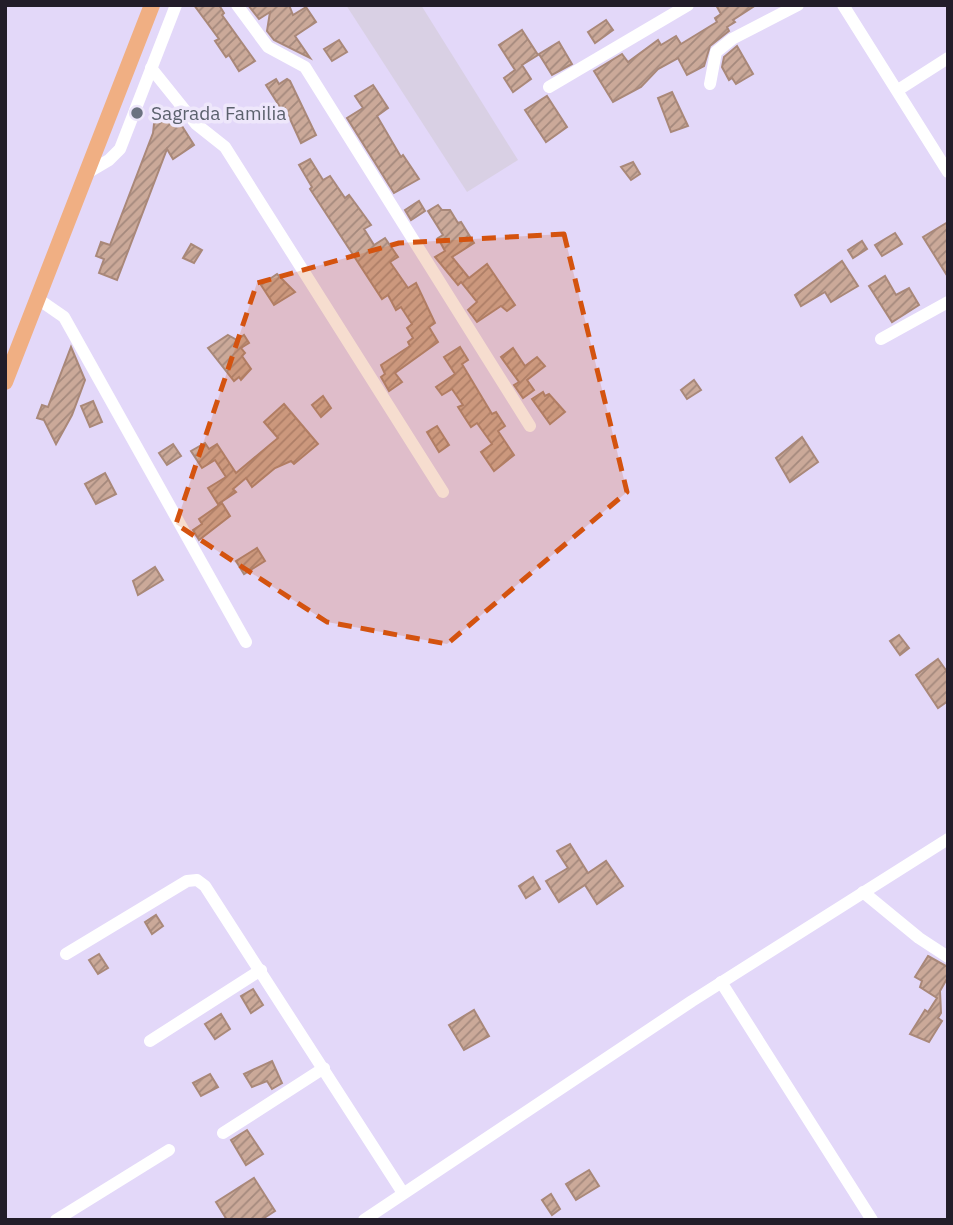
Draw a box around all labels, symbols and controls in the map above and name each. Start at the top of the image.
place label: Sagrada Familia [151,101,286,125]
marker: Sagrada Familia [129,105,145,121]

